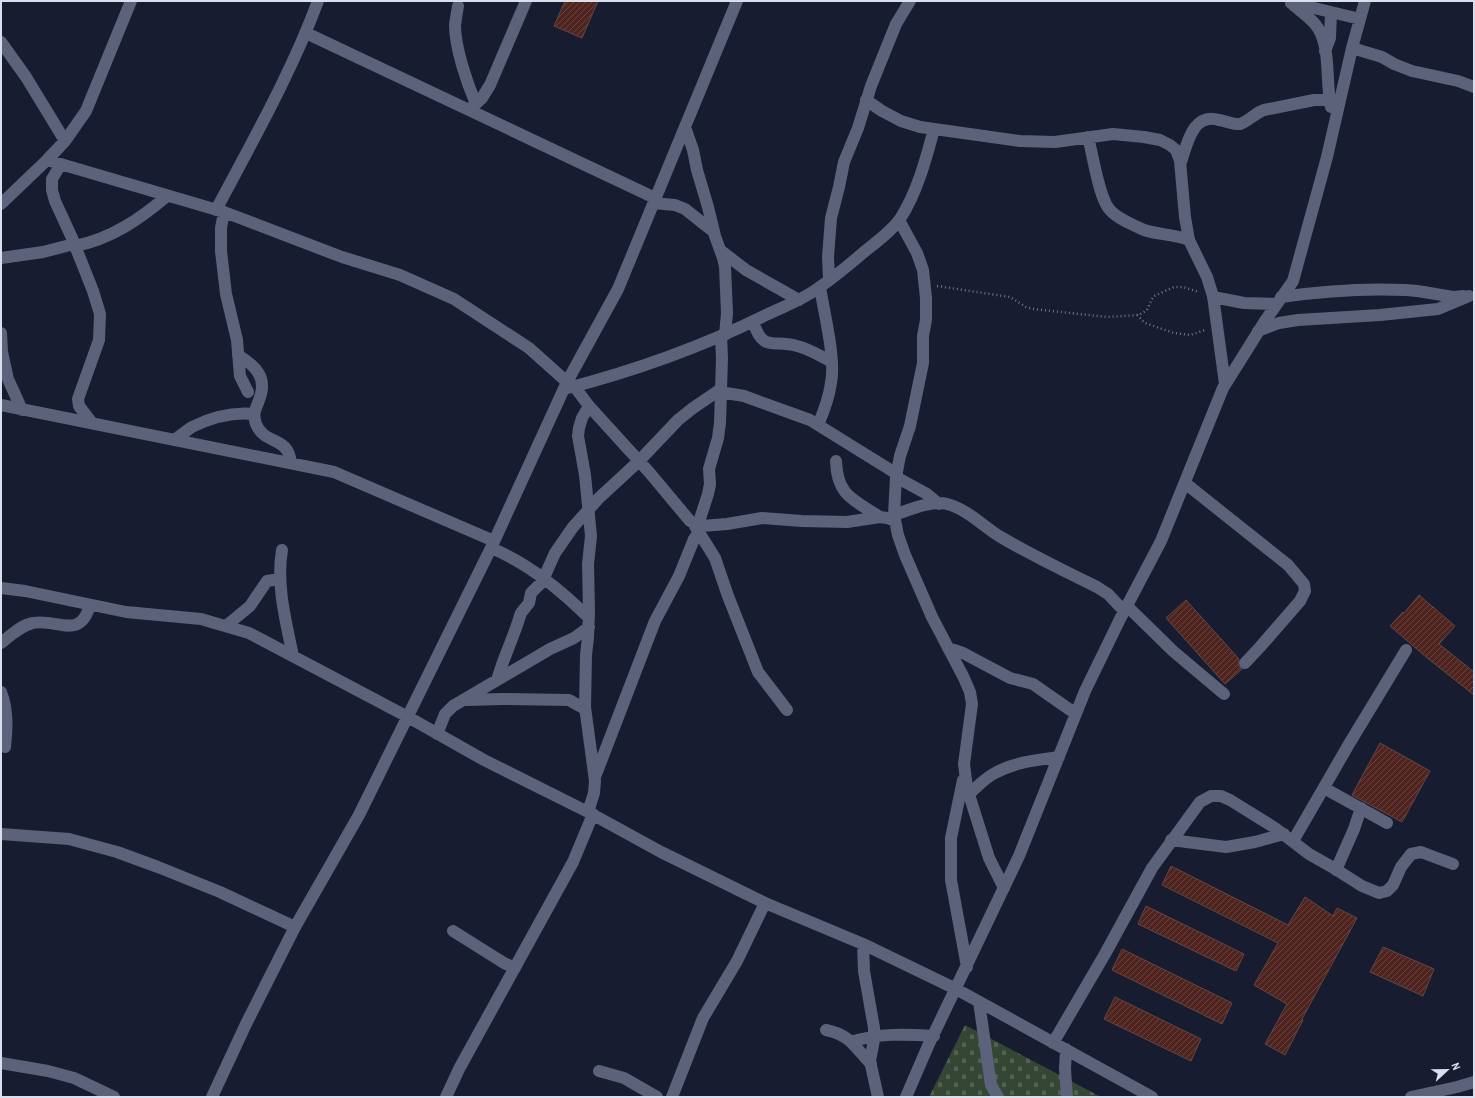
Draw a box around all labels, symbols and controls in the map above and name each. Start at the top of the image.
north arrow [1427,1050,1467,1090]
text: N [1449,1061,1464,1072]

